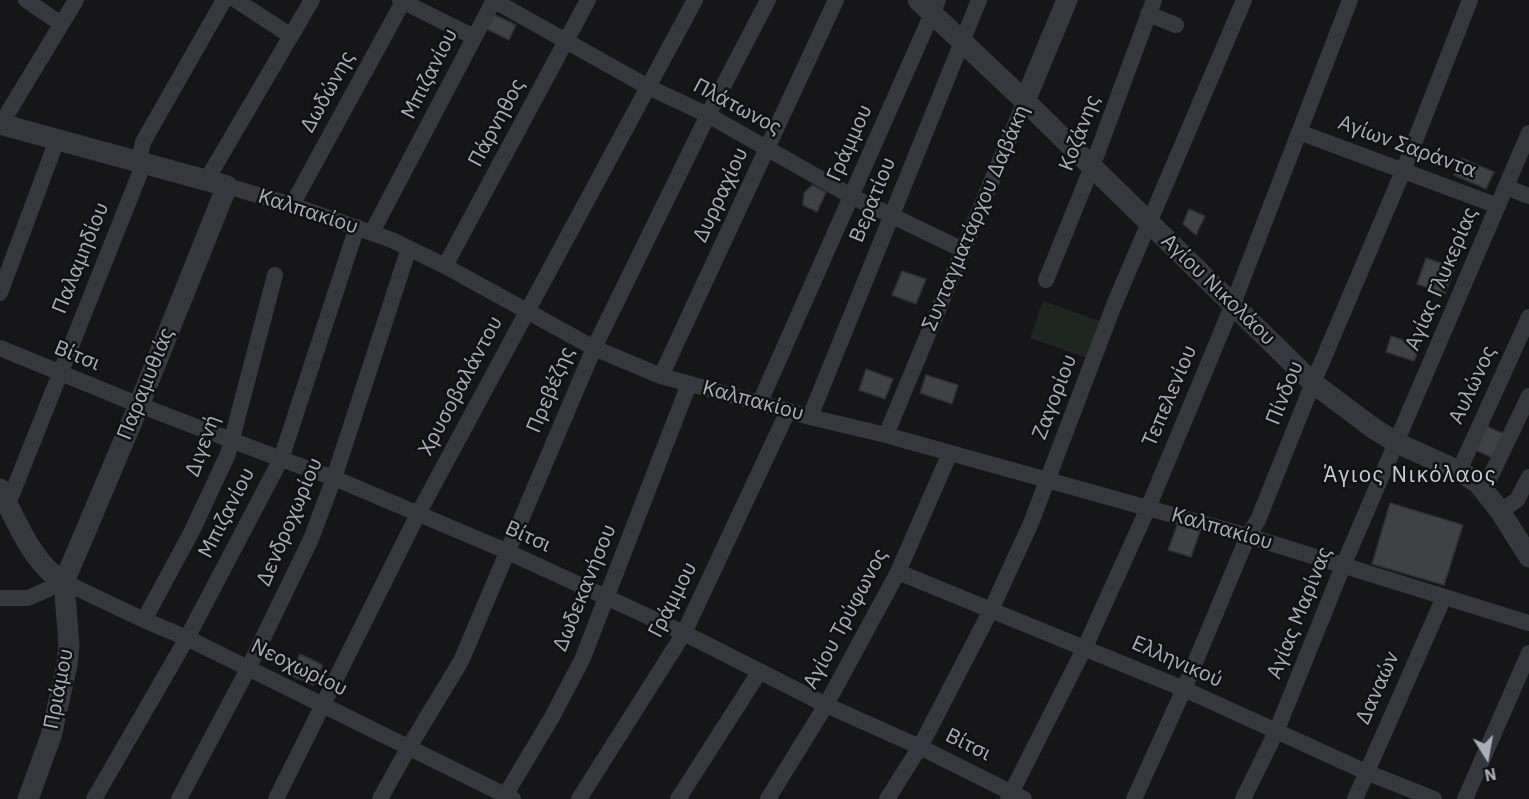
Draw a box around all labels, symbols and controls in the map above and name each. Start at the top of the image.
street label: Μπιζανίου [396,24,464,124]
street label: Δωδώνης [295,47,361,137]
street label: Πλάτωνος [689,73,785,141]
street label: Πάρνηθος [463,75,531,171]
street label: Κοζάνης [1054,92,1106,174]
street label: Γράμμου [822,101,878,185]
street label: Συνταγματάρχου Δαβάκη [917,101,1035,335]
street label: Αγίων Σαράντα [1334,110,1480,184]
street label: Δυρραχίου [688,143,754,247]
street label: Βερατίου [845,154,901,246]
street label: Καλπακίου [255,184,361,240]
street label: Παλαμηδίου [47,199,115,317]
street label: Αγίας Γλυκερίας [1400,204,1484,354]
street label: Αγίου Νικολάου [1156,229,1280,351]
street label: Χρυσοβαλάντου [414,312,508,460]
street label: Παραμυθιάς [112,324,180,444]
street label: Βίτσι [50,335,104,377]
street label: Τεπελενίου [1137,341,1203,451]
street label: Αυλώνος [1444,342,1502,428]
street label: Πρεβέζης [522,343,580,437]
street label: Ζαγορίου [1027,351,1083,443]
street label: Πίνδου [1261,357,1309,429]
street label: Καλπακίου [699,375,807,427]
street label: Διγενή [180,412,226,480]
street label: Δενδροχωρίου [252,454,328,590]
street label: Μπιζανίου [193,463,261,563]
district label: Άγιος Νικόλαος [1323,463,1497,489]
street label: Καλπακίου [1169,503,1275,555]
street label: Βίτσι [501,516,555,558]
street label: Δωδεκανήσου [548,521,622,655]
street label: Αγίας Μαρίνας [1262,543,1338,683]
street label: Αγίου Τρύφωνος [798,544,894,694]
street label: Γράμμου [643,558,703,642]
street label: Ελληνικού [1128,631,1226,693]
street label: Νεοχωρίου [247,634,351,702]
street label: Πριάμου [39,647,79,731]
street label: Δαναών [1351,648,1405,728]
street label: Βίτσι [941,723,995,767]
north arrow [1457,727,1517,787]
text: N [1483,764,1498,786]

